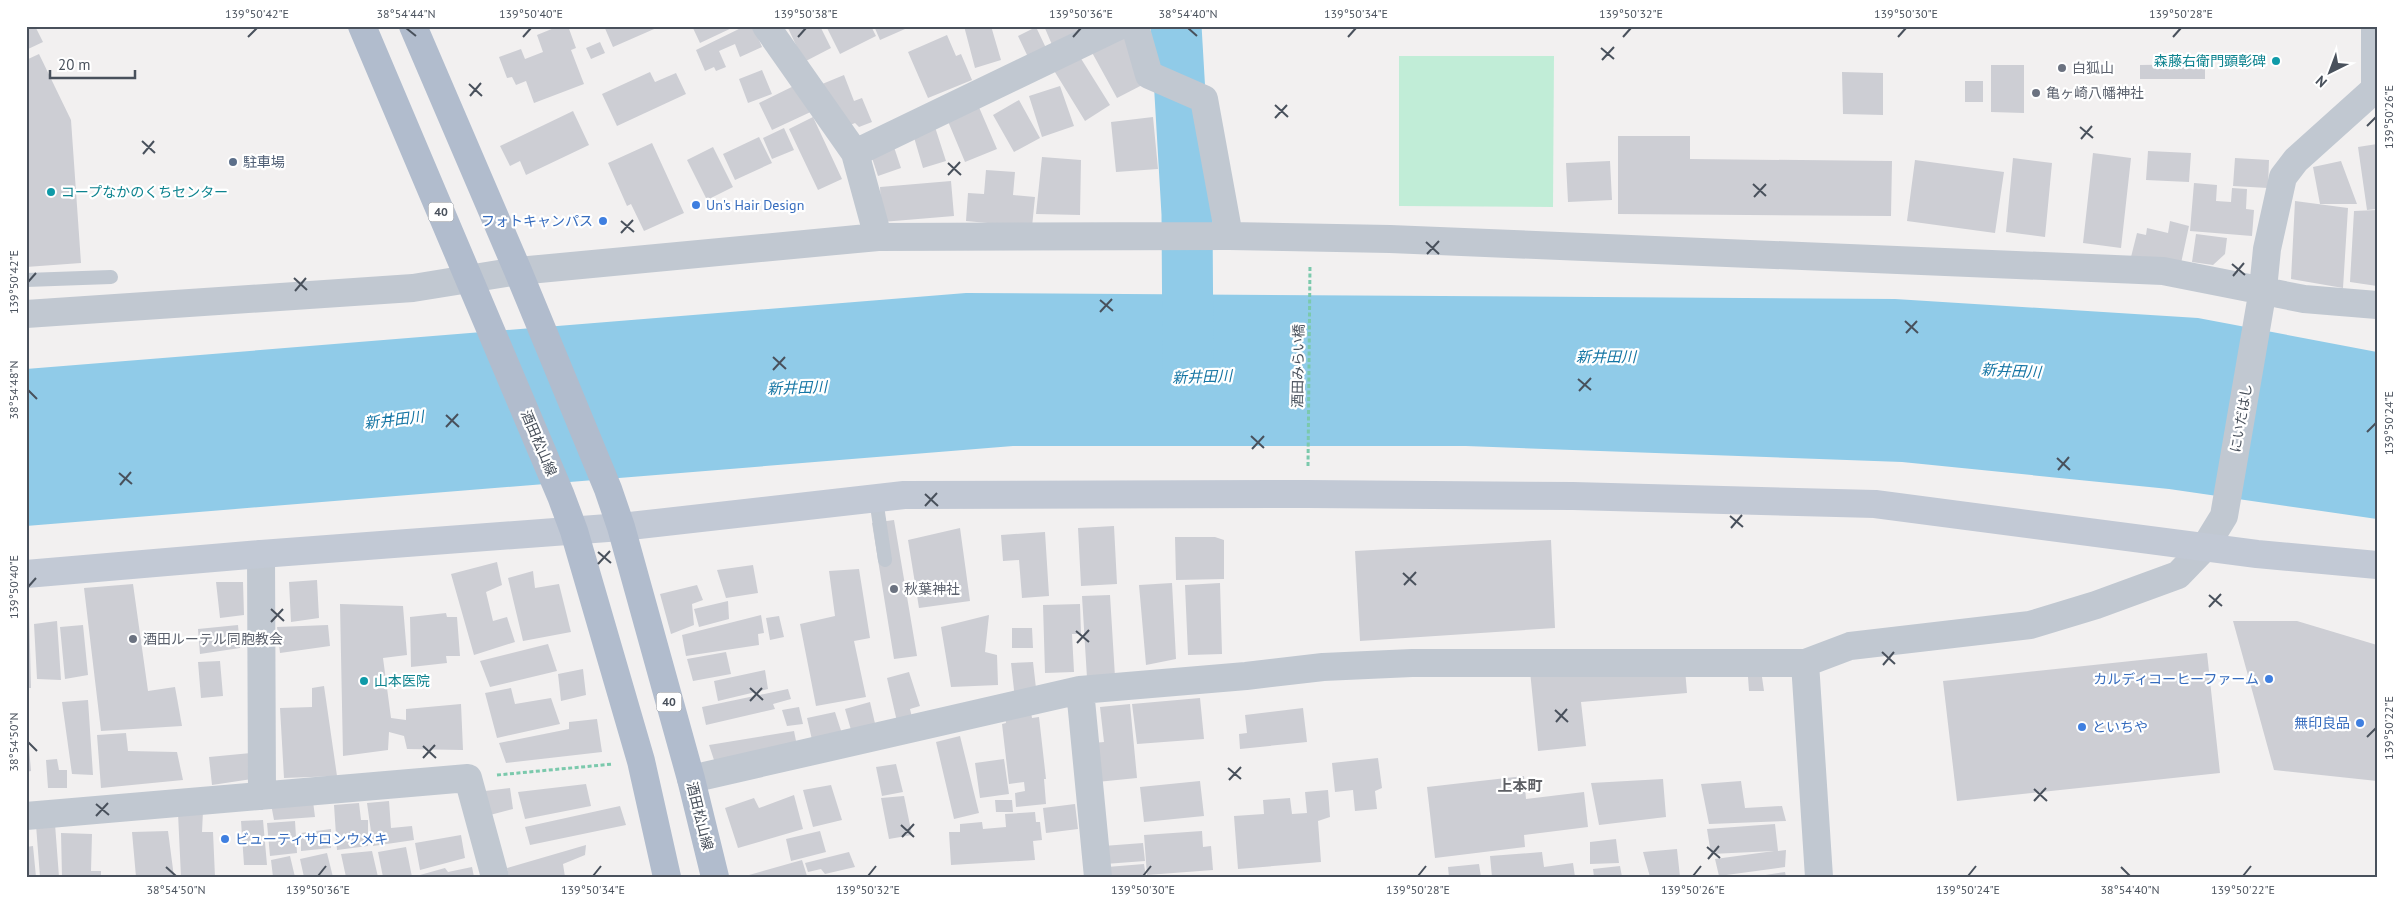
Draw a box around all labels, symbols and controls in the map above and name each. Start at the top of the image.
text: 139°50'42"E [225,6,289,21]
text: 38°54'44"N [376,6,436,21]
text: 139°50'40"E [499,6,563,21]
text: 139°50'38"E [774,6,838,21]
text: 139°50'36"E [1049,6,1113,21]
text: 38°54'40"N [1158,6,1218,21]
text: 139°50'34"E [1324,6,1388,21]
text: 139°50'32"E [1599,6,1663,21]
text: 139°50'30"E [1874,6,1938,21]
text: 139°50'28"E [2149,6,2213,21]
scale bar [50,48,135,80]
north arrow [2306,48,2356,98]
place label: 森藤右衛門顕彰碑 [2154,52,2266,70]
text: 20 m [58,55,91,74]
marker: 森藤右衛門顕彰碑 [2270,55,2282,67]
place label: 白狐山 [2072,59,2114,77]
marker: 白狐山 [2056,62,2068,74]
text: N [2312,72,2331,91]
place label: 亀ヶ崎八幡神社 [2046,84,2144,102]
text: 139°50'26"E [2381,85,2396,149]
marker: 亀ヶ崎八幡神社 [2030,87,2042,99]
place label: 駐車場 [243,153,285,171]
marker: 駐車場 [227,156,239,168]
place label: コープなかのくちセンター [61,183,228,201]
marker: コープなかのくちセンター [45,186,57,198]
place label: Un's Hair Design [706,196,804,214]
marker: Un's Hair Design [690,199,702,211]
road number: 40 [428,202,454,222]
place label: フォトキャンパス [481,212,593,230]
marker: フォトキャンパス [597,215,609,227]
text: 139°50'42"E [6,250,21,314]
street label: 酒田みらい橋 [1288,324,1308,408]
water label: 新井田川 [1576,347,1638,366]
water label: 新井田川 [1981,359,2043,382]
text: 38°54'48"N [6,360,21,420]
water label: 新井田川 [1172,366,1234,387]
water label: 新井田川 [767,377,829,398]
street label: にいだはし [2226,382,2256,454]
text: 139°50'24"E [2381,391,2396,455]
water label: 新井田川 [363,406,427,433]
street label: 酒田松山線 [517,407,561,479]
text: 139°50'40"E [6,555,21,619]
place label: 秋葉神社 [904,580,960,598]
marker: 秋葉神社 [888,583,900,595]
place label: 酒田ルーテル同胞教会 [143,630,283,648]
marker: 酒田ルーテル同胞教会 [127,633,139,645]
place label: カルディコーヒーファーム [2093,670,2259,688]
place label: 山本医院 [374,672,430,690]
marker: カルディコーヒーファーム [2263,673,2275,685]
marker: 山本医院 [358,675,370,687]
road number: 40 [656,692,682,712]
text: 139°50'22"E [2381,696,2396,760]
text: 38°54'50"N [6,712,21,772]
place label: 無印良品 [2294,714,2350,732]
marker: 無印良品 [2354,717,2366,729]
place label: といちや [2092,718,2148,736]
marker: といちや [2076,721,2088,733]
district label: 上本町 [1497,776,1543,795]
street label: 酒田松山線 [683,780,717,852]
place label: ビューティサロンウメキ [235,830,388,848]
marker: ビューティサロンウメキ [219,833,231,845]
text: 38°54'50"N [146,882,206,897]
text: 139°50'36"E [286,882,350,897]
text: 139°50'34"E [561,882,625,897]
text: 139°50'32"E [836,882,900,897]
text: 139°50'30"E [1111,882,1175,897]
text: 139°50'28"E [1386,882,1450,897]
text: 139°50'26"E [1661,882,1725,897]
text: 139°50'24"E [1936,882,2000,897]
text: 38°54'40"N [2100,882,2160,897]
text: 139°50'22"E [2211,882,2275,897]

